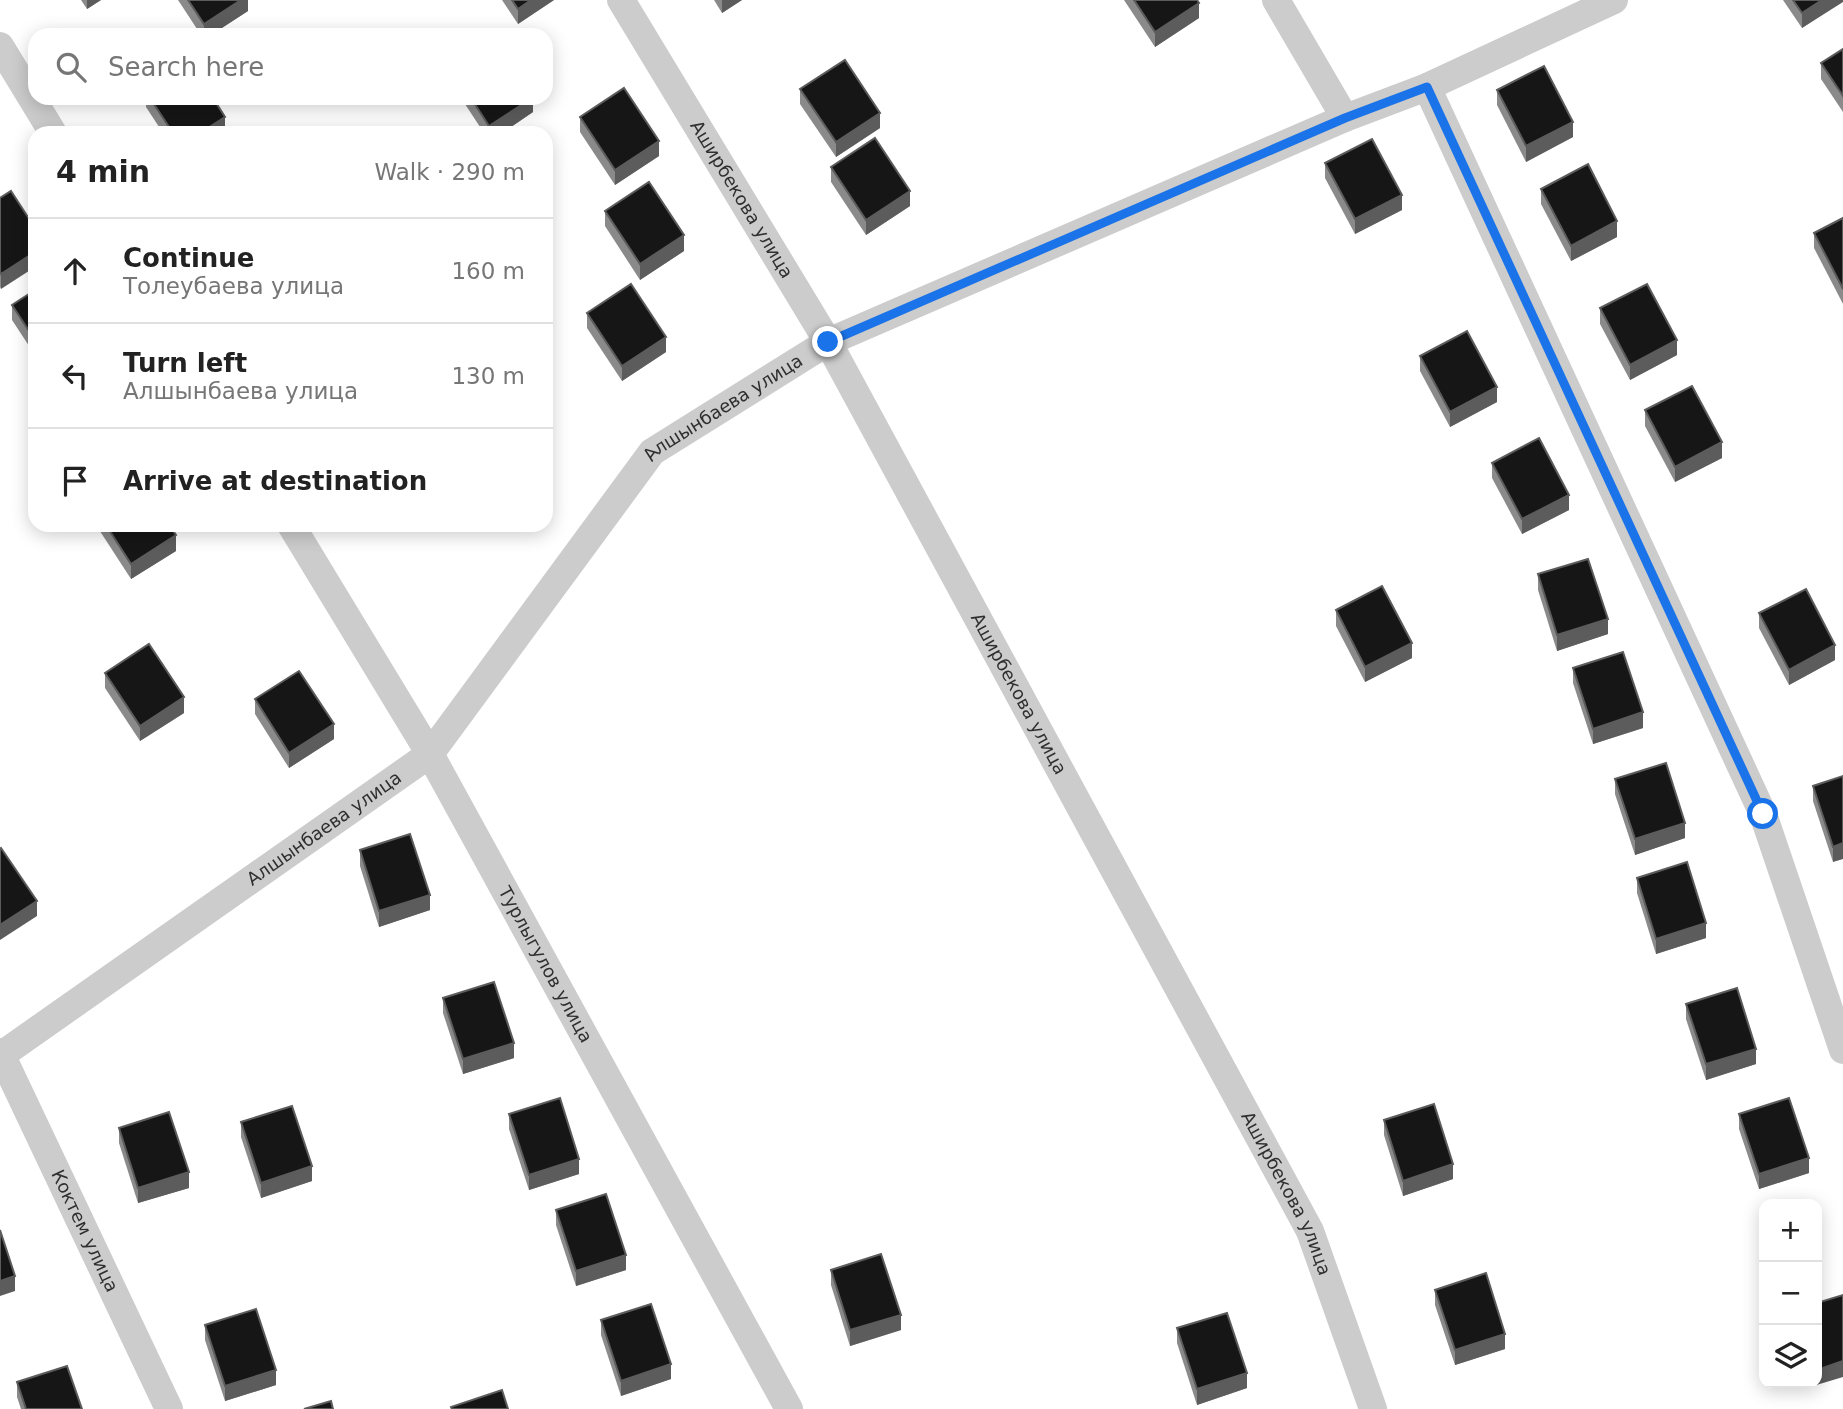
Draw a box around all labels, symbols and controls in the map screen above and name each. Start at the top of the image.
search box [28,28,553,105]
icon: search [52,48,90,86]
text: Search here [108,52,264,82]
street label: Аширбекова улица [686,116,798,282]
text: 4 min [56,154,150,189]
text: Walk · 290 m [374,159,525,185]
text: Continue [123,243,254,273]
icon: ahead [56,252,94,290]
text: 160 m [451,258,525,284]
text: Толеубаева улица [123,273,344,299]
route end [812,326,843,357]
text: Turn left [123,348,247,378]
street label: Алшынбаева улица [638,350,806,465]
icon: left [56,357,94,395]
text: 130 m [451,363,525,389]
text: Алшынбаева улица [123,378,358,404]
icon: arrive [56,462,94,500]
text: Arrive at destination [123,466,427,496]
street label: Аширбекова улица [967,609,1071,778]
street label: Алшынбаева улица [242,766,405,889]
route start [1747,798,1778,829]
street label: Турлыгулов улица [494,882,597,1046]
street label: Аширбекова улица [1237,1108,1336,1278]
street label: Коктем улица [47,1166,123,1295]
map controls [1759,1199,1822,1388]
button: + [1759,1199,1822,1262]
button: − [1759,1262,1822,1325]
button: layers [1759,1325,1822,1388]

